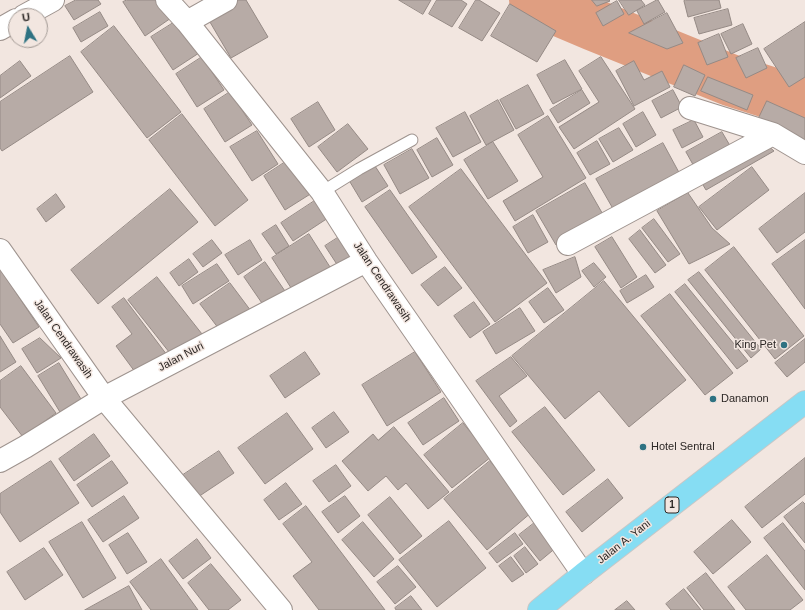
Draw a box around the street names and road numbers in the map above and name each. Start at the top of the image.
street label: Jalan Cendrawasih [350,240,414,324]
street label: Jalan Cendrawasih [31,297,95,381]
street label: Jalan Nuri [156,340,206,374]
road number: 1 [665,497,679,513]
street label: Jalan A. Yani [595,517,653,567]

